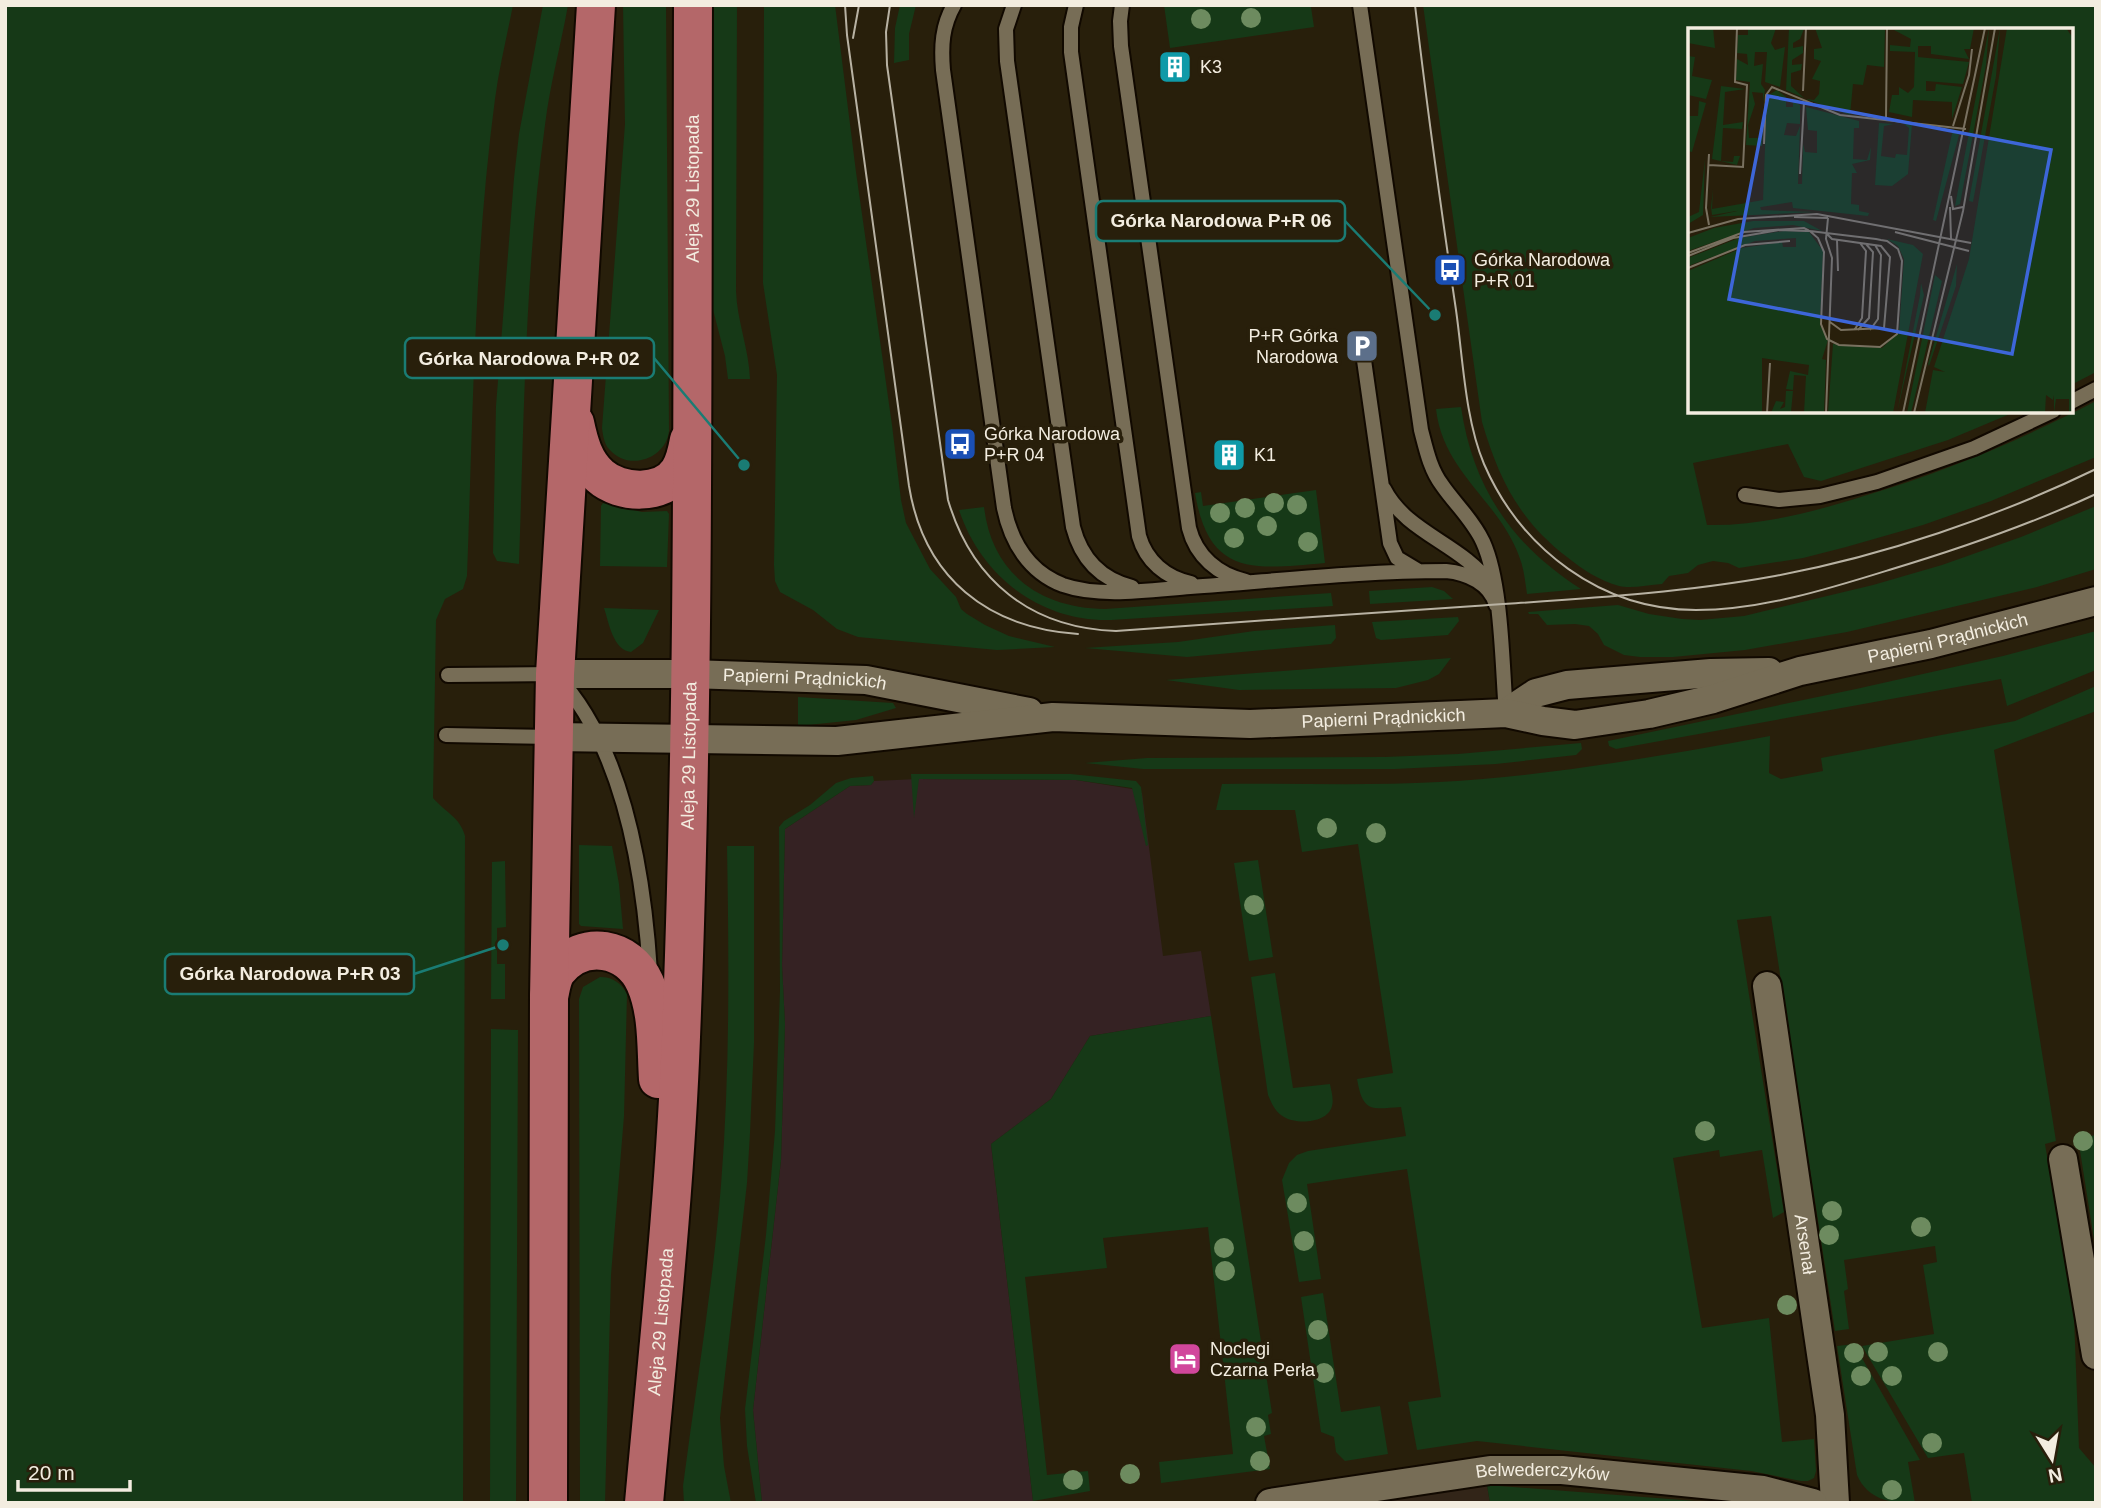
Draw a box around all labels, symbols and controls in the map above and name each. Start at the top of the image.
inset map [1688,28,2073,413]
building icon: K3 [1156,48,1194,86]
place label: K3 [1200,57,1222,77]
street label: Aleja 29 Listopada [683,114,703,263]
callout: Górka Narodowa P+R 06 [1096,201,1345,241]
text: Górka Narodowa P+R 06 [1110,210,1332,231]
place label: Górka Narodowa P+R 01 [1474,250,1611,291]
bus stop icon: Górka Narodowa P+R 01 [1431,251,1469,289]
place label: P+R Górka Narodowa [1248,326,1339,367]
parking icon: P+R Górka Narodowa [1343,327,1381,365]
callout: Górka Narodowa P+R 02 [405,338,654,378]
text: Górka Narodowa P+R 02 [418,348,640,369]
place label: Górka Narodowa P+R 04 [984,424,1121,465]
bus stop icon: Górka Narodowa P+R 04 [941,425,979,463]
building icon: K1 [1210,436,1248,474]
place label: K1 [1254,445,1276,465]
street label: Papierni Prądnickich [1866,609,2030,667]
street label: Papierni Prądnickich [723,665,889,694]
street label: Aleja 29 Listopada [678,680,700,830]
street label: Papierni Prądnickich [1301,705,1466,732]
callout: Górka Narodowa P+R 03 [165,954,414,994]
text: Górka Narodowa P+R 03 [179,963,401,984]
street label: Arsenał [1791,1213,1819,1276]
street label: Aleja 29 Listopada [644,1246,677,1397]
place label: Noclegi Czarna Perła [1210,1339,1316,1380]
hotel icon: Noclegi Czarna Perła [1166,1340,1204,1378]
north arrow [2017,1424,2087,1494]
scale bar [18,1448,130,1492]
street label: Belwederczyków [1474,1460,1611,1485]
text: 20 m [28,1461,75,1484]
text: N [2046,1464,2064,1487]

